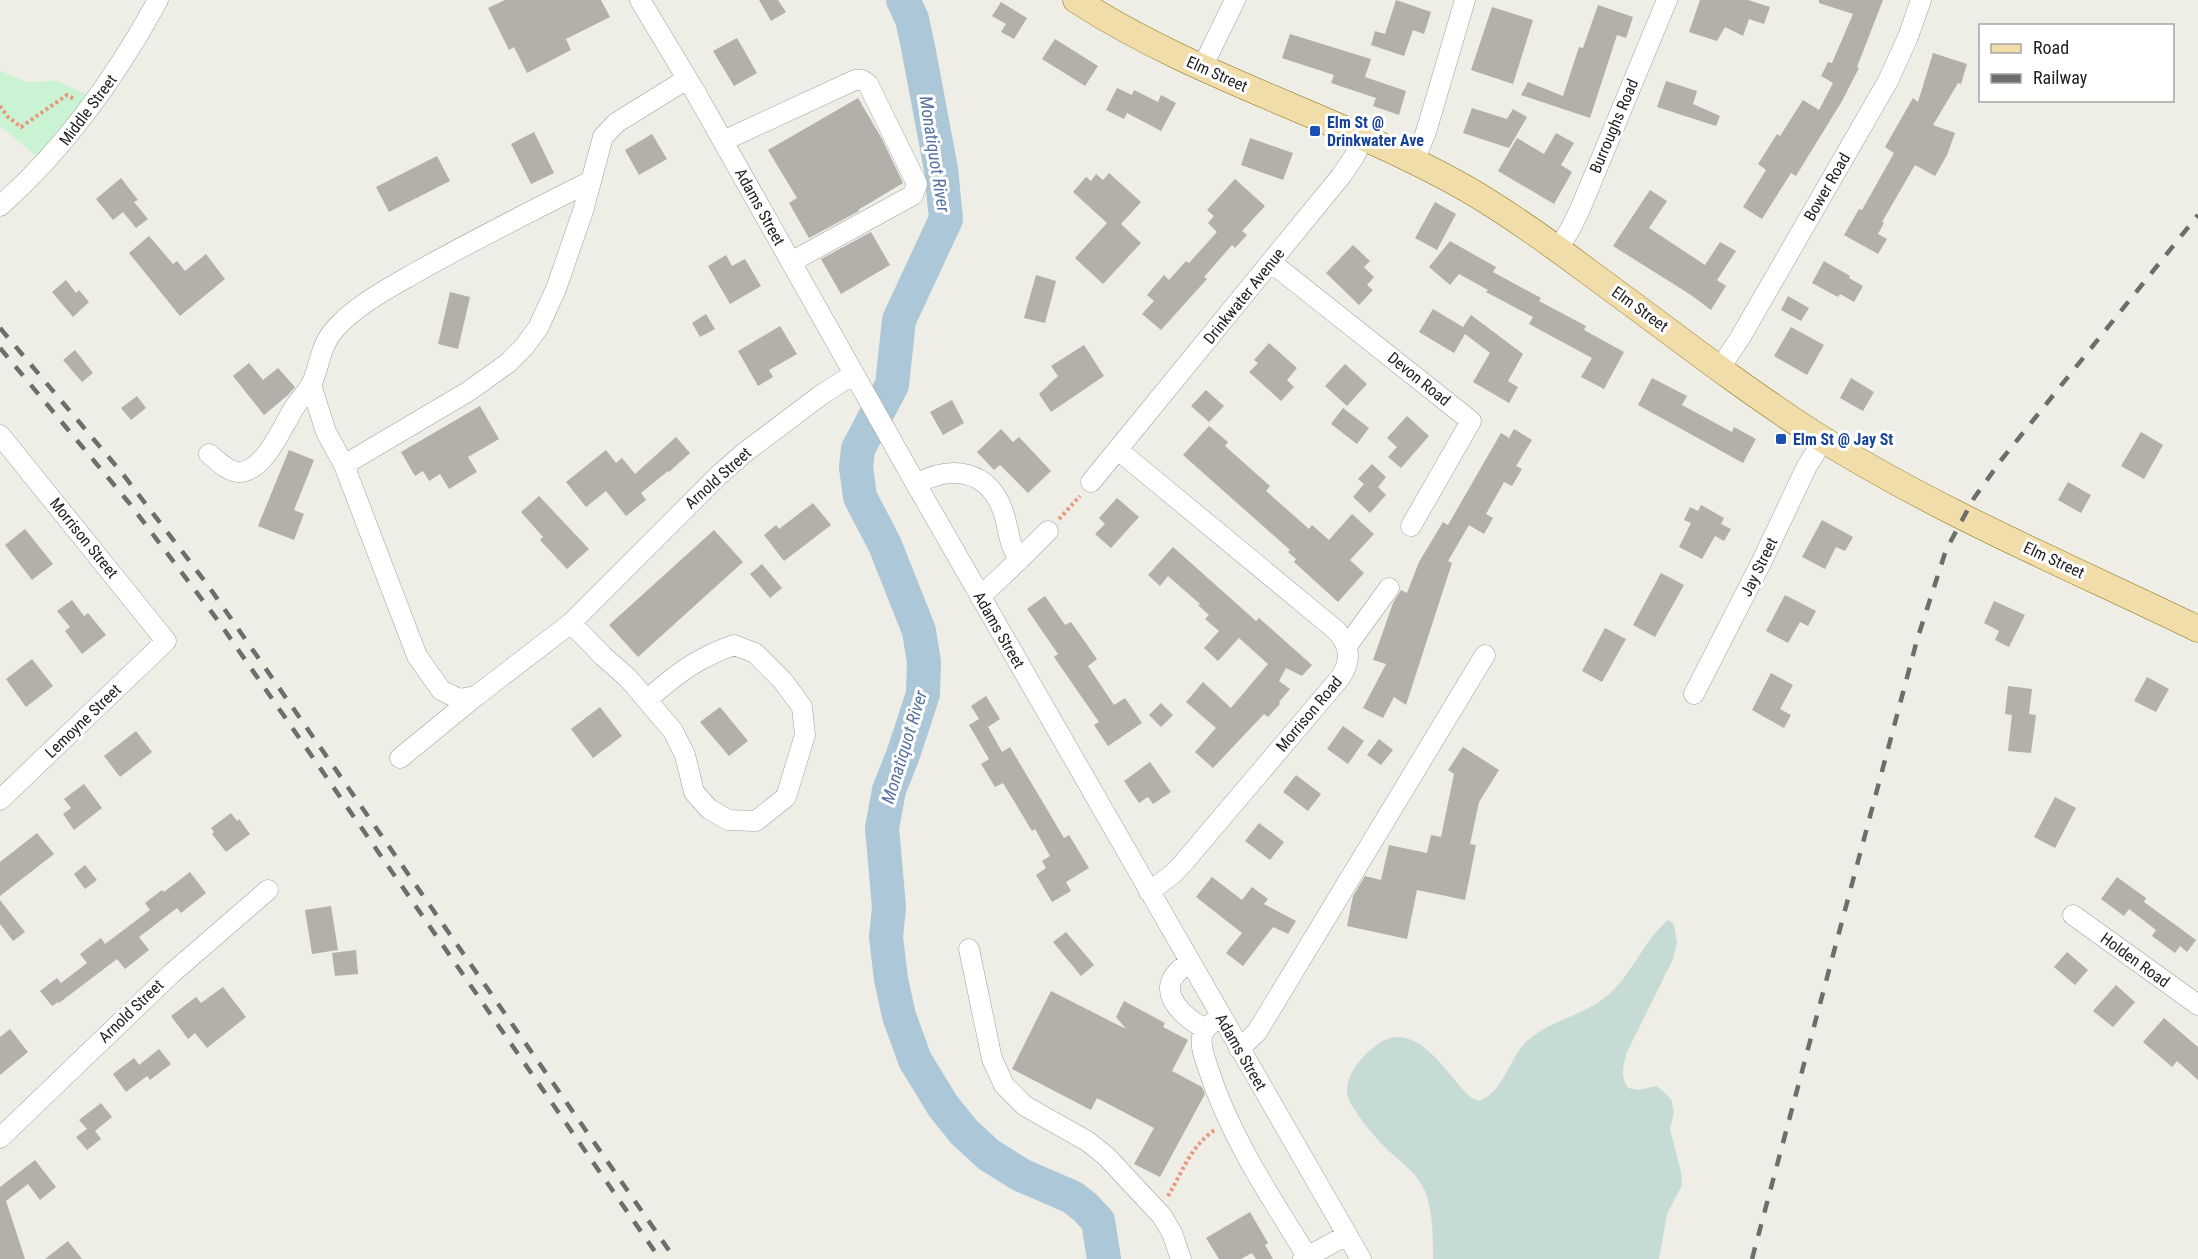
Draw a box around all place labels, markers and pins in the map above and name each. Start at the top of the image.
place label: Elm St @ Drinkwater Ave [1327,113,1424,150]
marker: Elm St @ Drinkwater Ave [1308,124,1322,138]
place label: Elm St @ Jay St [1793,430,1893,449]
marker: Elm St @ Jay St [1774,432,1788,446]

